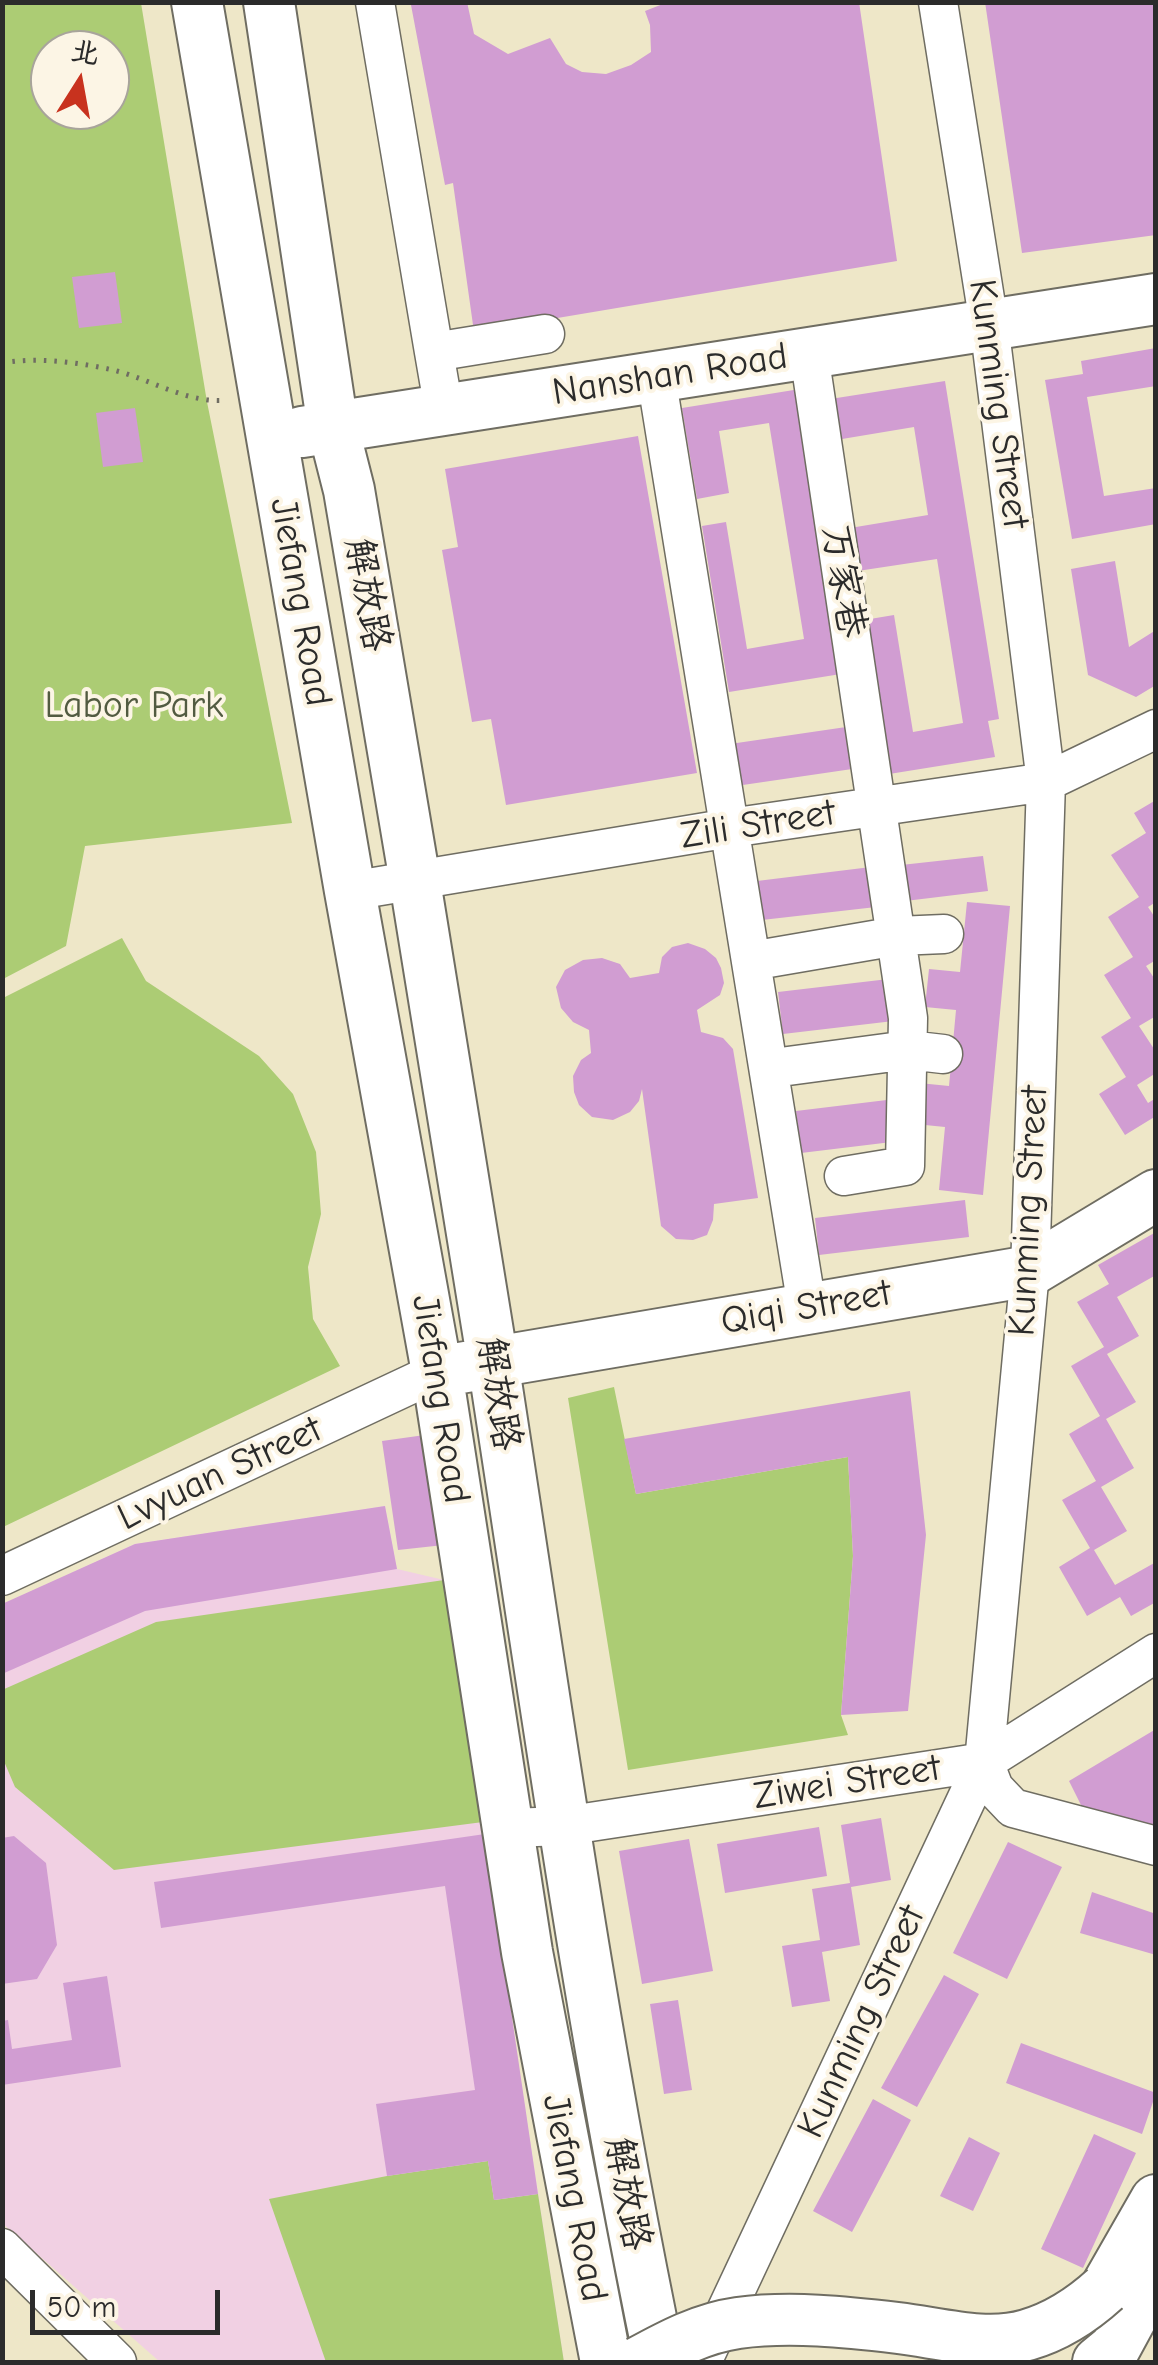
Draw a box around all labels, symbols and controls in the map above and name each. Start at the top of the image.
north arrow [30,30,130,130]
text: 北 [69,34,102,71]
street label: Kunming Street [958,277,1038,531]
street label: Nanshan Road [549,334,791,416]
street label: Jiefang Road [259,494,341,710]
street label: 万家巷 [812,521,874,641]
street label: 解放路 [335,535,399,655]
park label: Labor Park [45,683,223,729]
street label: Zili Street [678,790,838,860]
street label: Kunming Street [1000,1085,1058,1337]
street label: Qiqi Street [717,1271,895,1345]
street label: Jiefang Road [401,1292,479,1506]
street label: 解放路 [467,1334,529,1454]
street label: Lvyuan Street [111,1407,329,1541]
street label: Ziwei Street [750,1746,944,1820]
street label: Kunming Street [788,1899,936,2145]
street label: Jiefang Road [532,2090,616,2306]
street label: 解放路 [595,2134,659,2254]
scale bar [35,2270,225,2332]
text: 50 m [47,2290,116,2325]

